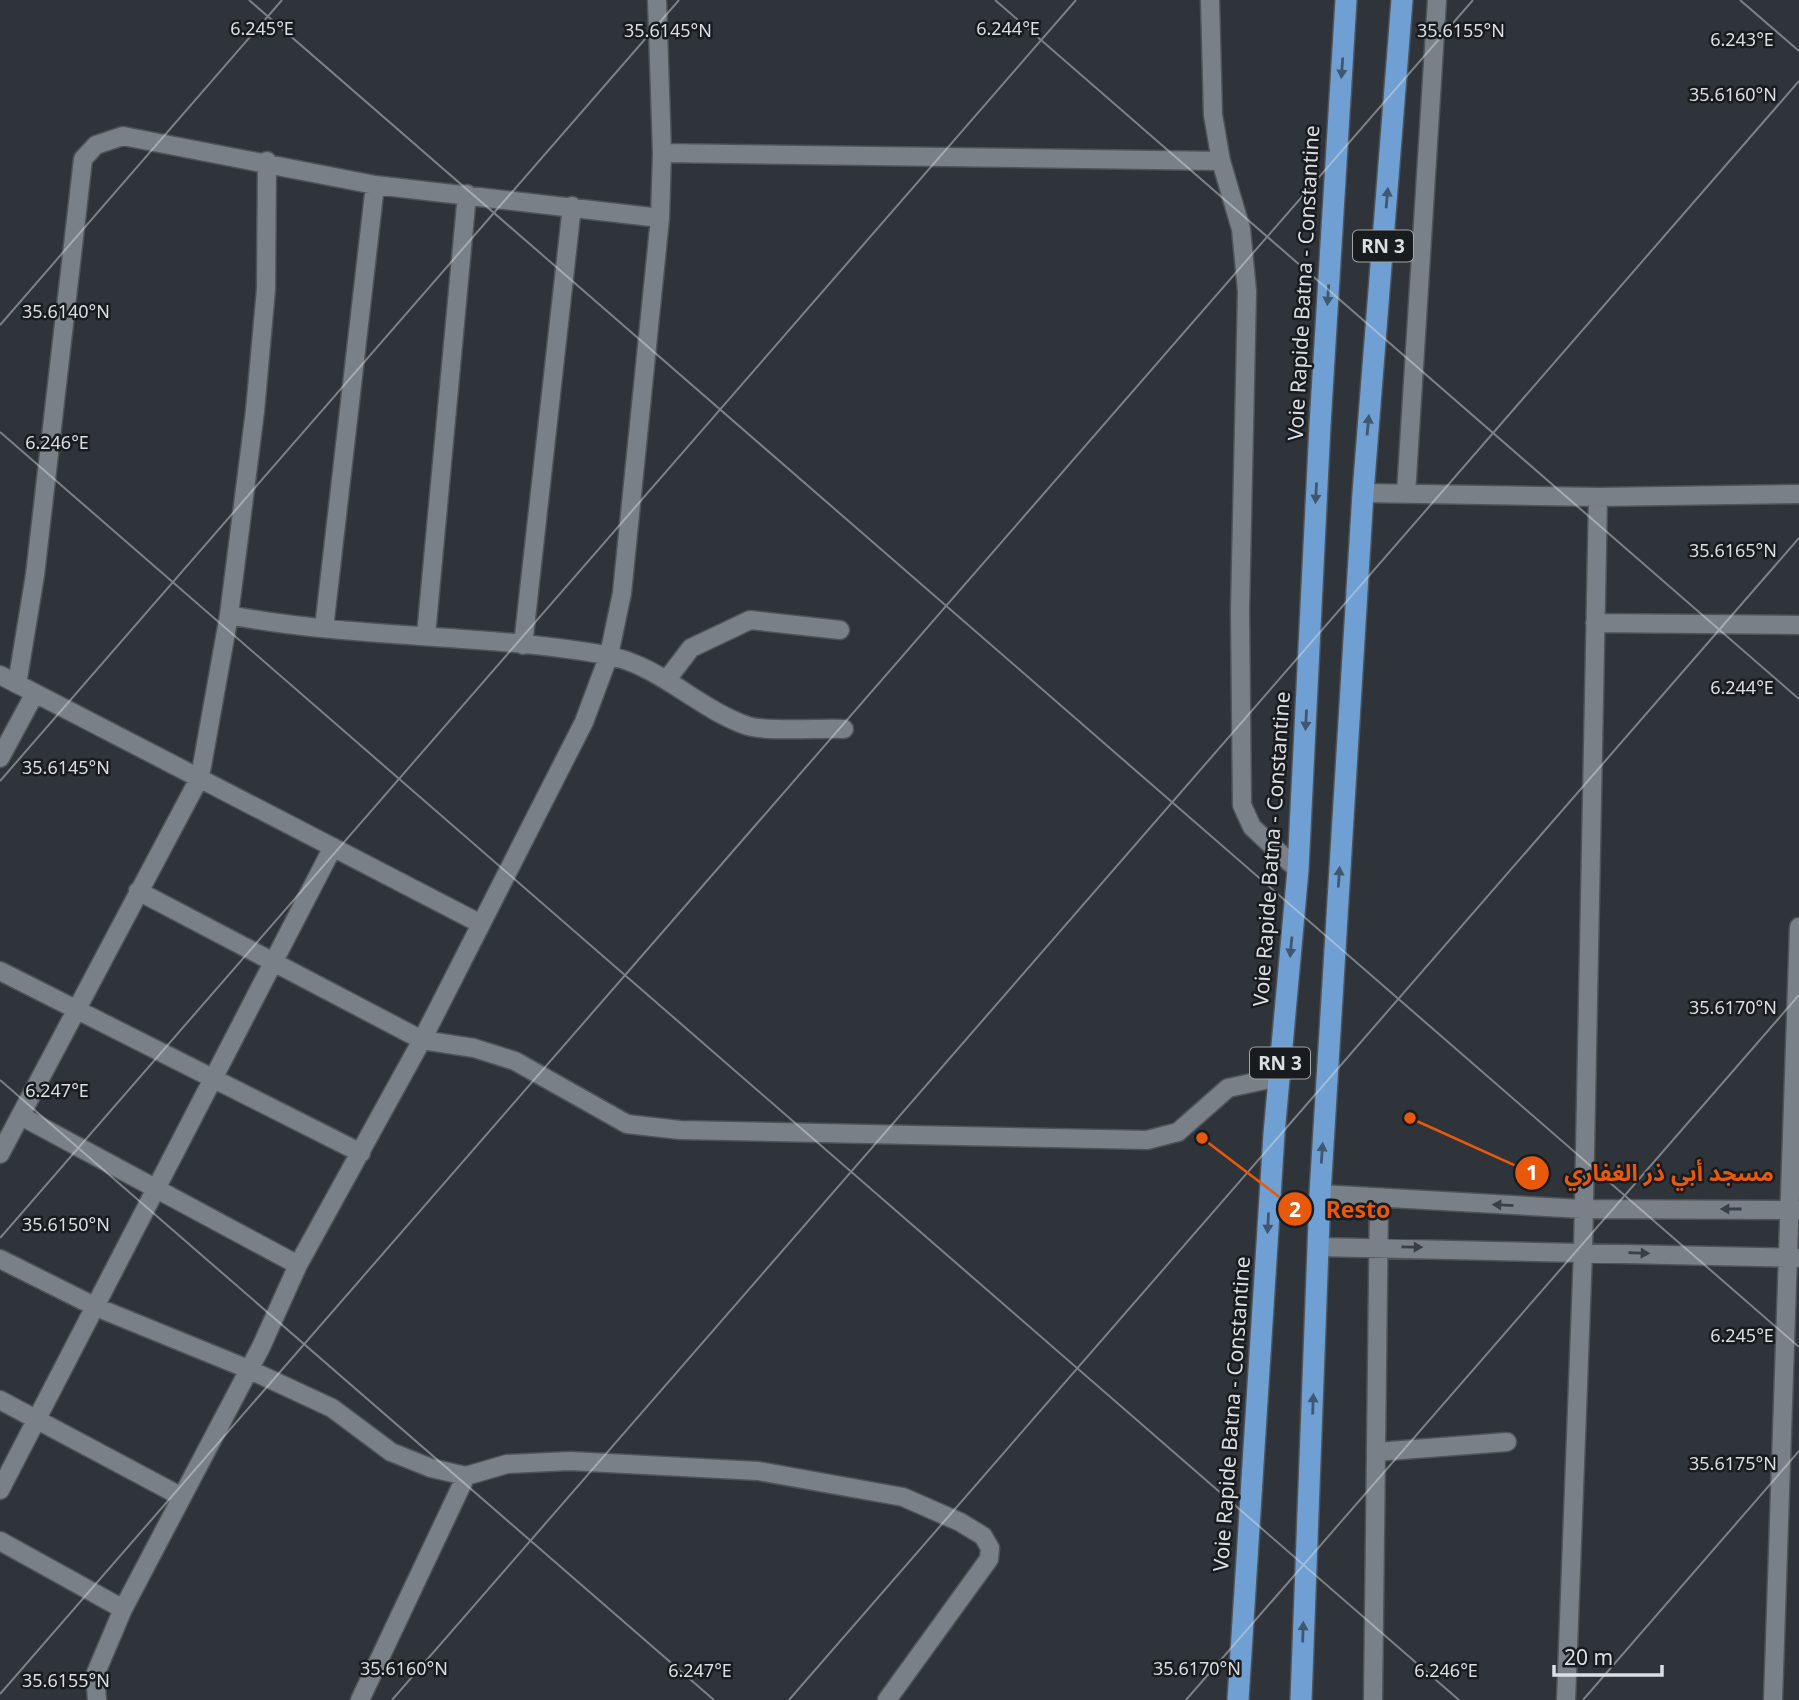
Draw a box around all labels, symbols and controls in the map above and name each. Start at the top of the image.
text: 6.245°E [230,16,294,40]
text: 6.244°E [976,16,1040,40]
text: 35.6145°N [624,18,712,42]
text: 35.6155°N [1417,18,1505,42]
text: 6.243°E [1710,27,1774,51]
one-way arrow [1336,57,1347,79]
text: 35.6160°N [1689,82,1777,106]
street label: Voie Rapide Batna - Constantine [1281,125,1325,441]
one-way arrow [1382,187,1393,209]
road number: RN 3 [1353,230,1413,262]
one-way arrow [1322,284,1333,306]
text: 35.6140°N [22,299,110,323]
one-way arrow [1363,413,1374,435]
text: 6.246°E [25,430,89,454]
one-way arrow [1311,482,1322,504]
text: 35.6165°N [1689,538,1777,562]
text: 6.244°E [1710,675,1774,699]
street label: Voie Rapide Batna - Constantine [1246,691,1296,1007]
one-way arrow [1300,710,1311,732]
text: 35.6145°N [22,755,110,779]
one-way arrow [1334,866,1345,888]
one-way arrow [1285,937,1296,959]
text: 35.6170°N [1689,995,1777,1019]
road number: RN 3 [1250,1048,1310,1078]
text: 6.247°E [25,1078,89,1102]
one-way arrow [1317,1141,1328,1163]
callout: مسجد أبي ذر الغفاري [1515,1151,1787,1195]
text: مسجد أبي ذر الغفاري [1564,1156,1774,1191]
text: 1 [1526,1158,1538,1186]
callout: Resto [1277,1187,1405,1231]
text: Resto [1326,1193,1390,1225]
text: 2 [1289,1195,1301,1223]
one-way arrow [1492,1199,1514,1210]
one-way arrow [1720,1203,1742,1215]
text: 35.6150°N [22,1212,110,1236]
one-way arrow [1263,1212,1274,1234]
one-way arrow [1401,1242,1423,1253]
one-way arrow [1629,1248,1651,1259]
street label: Voie Rapide Batna - Constantine [1206,1256,1256,1572]
text: 6.245°E [1710,1323,1774,1347]
one-way arrow [1307,1393,1318,1415]
text: 35.6175°N [1689,1451,1777,1475]
one-way arrow [1298,1621,1309,1643]
scale bar [1554,1634,1662,1678]
text: 20 m [1564,1643,1613,1671]
text: 35.6160°N [360,1656,448,1680]
text: 35.6170°N [1153,1656,1241,1680]
text: 6.247°E [668,1658,732,1682]
text: 6.246°E [1414,1658,1478,1682]
text: 35.6155°N [22,1668,110,1692]

